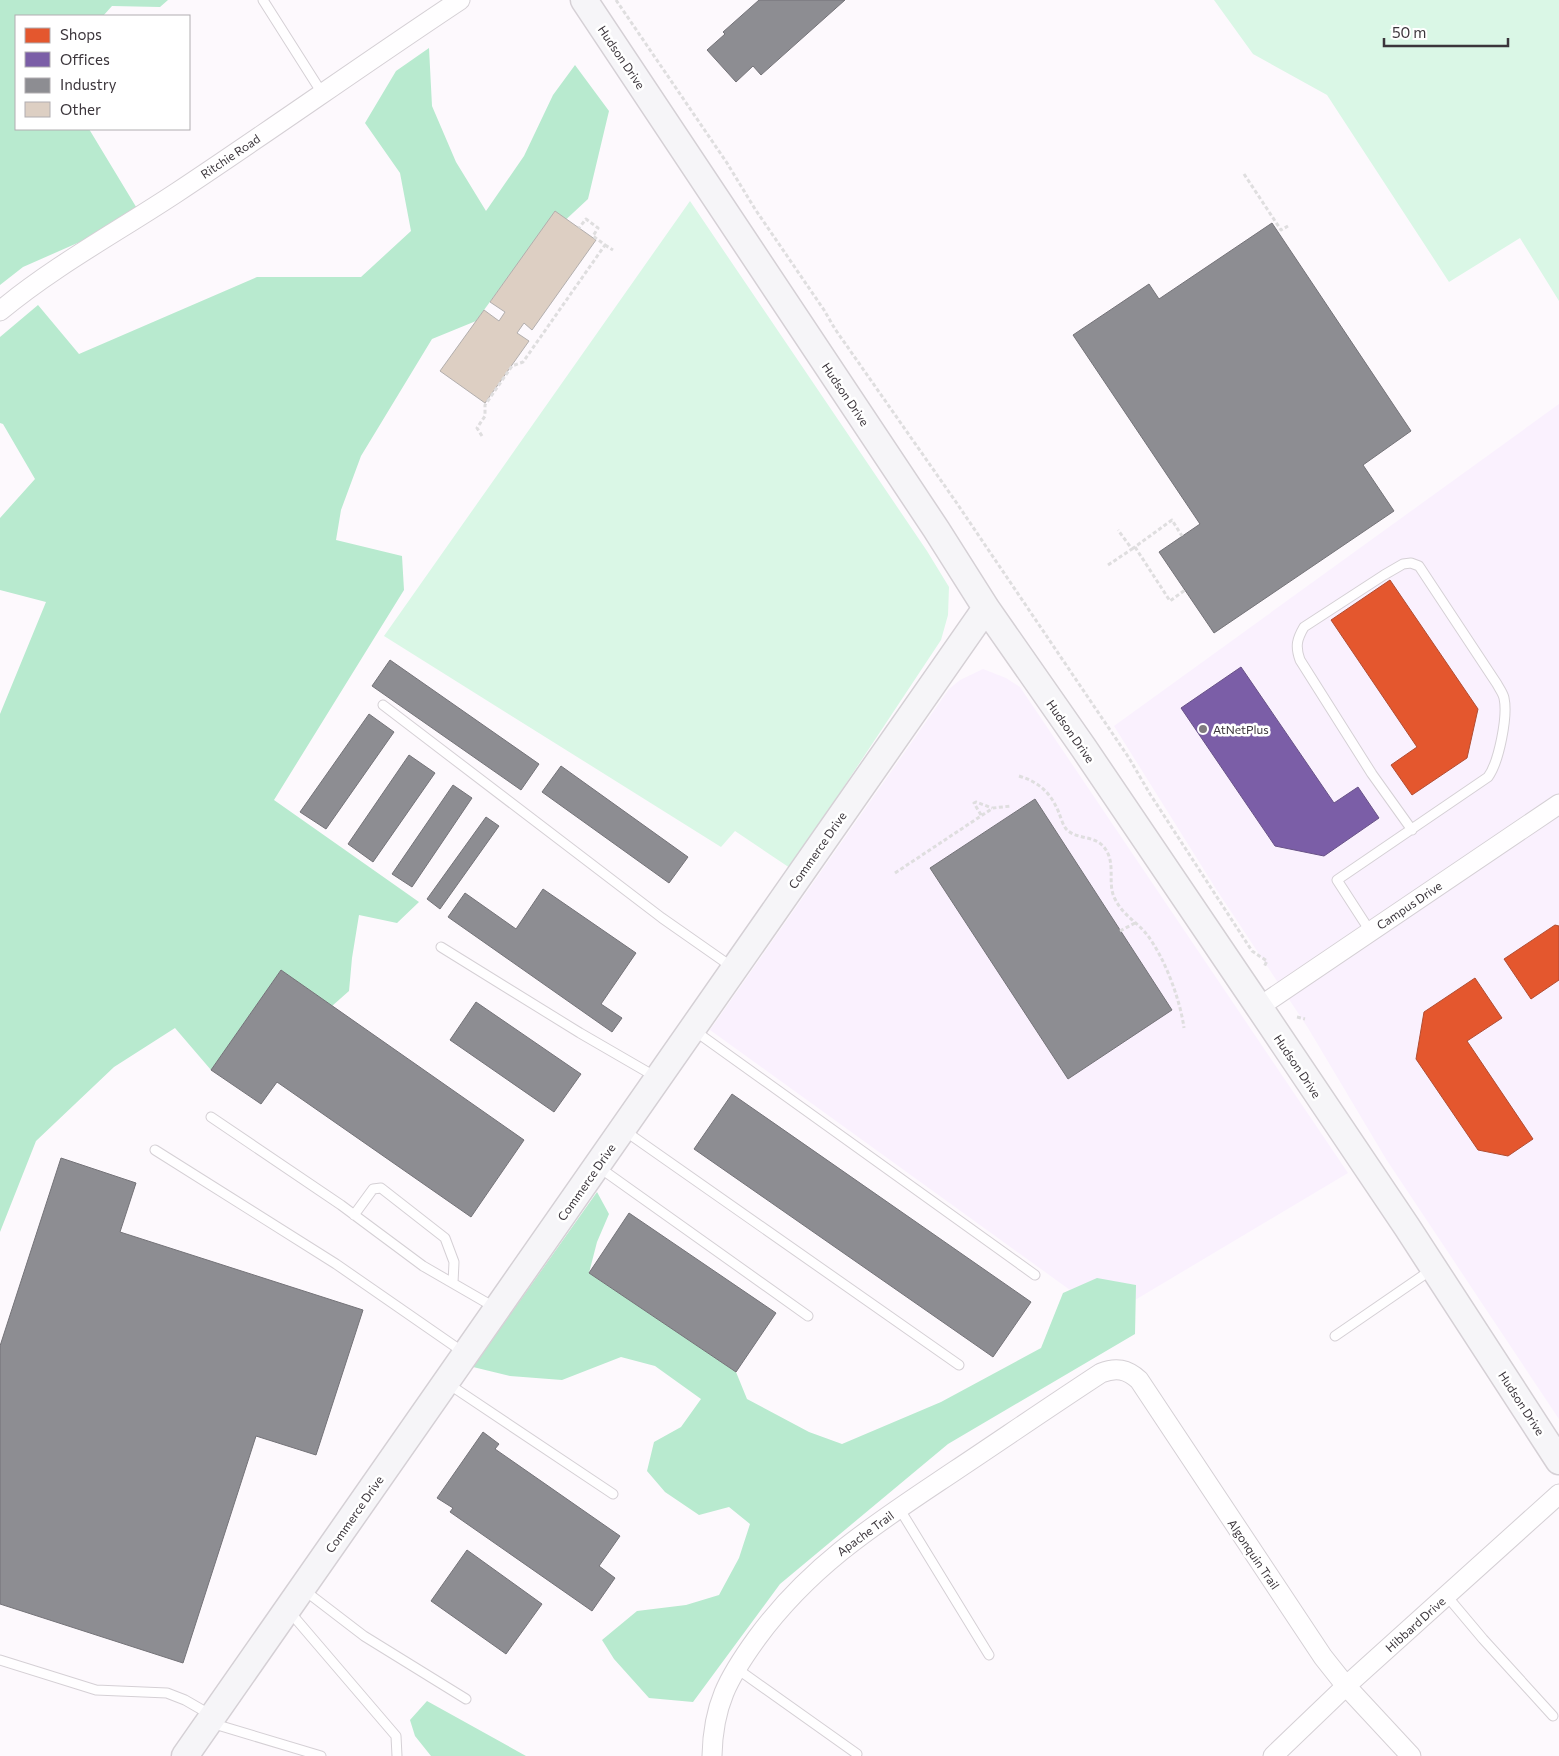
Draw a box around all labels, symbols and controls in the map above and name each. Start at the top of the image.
legend [15,15,190,130]
scale bar [1384,15,1508,47]
street label: Hudson Drive [596,23,648,91]
text: 50 m [1392,23,1426,41]
text: Shops [60,25,102,43]
text: Offices [60,50,110,68]
text: Industry [60,75,117,93]
text: Other [60,100,101,118]
street label: Ritchie Road [198,131,262,181]
street label: Hudson Drive [820,360,872,428]
street label: Hudson Drive [1044,697,1098,765]
place label: AtNetPlus [1213,722,1269,736]
marker: AtNetPlus [1197,723,1209,735]
street label: Commerce Drive [785,809,849,891]
street label: Campus Drive [1374,878,1444,932]
street label: Hudson Drive [1272,1032,1324,1100]
street label: Commerce Drive [554,1141,618,1223]
street label: Hudson Drive [1496,1368,1548,1438]
street label: Commerce Drive [322,1473,386,1555]
street label: Apache Trail [834,1508,896,1558]
street label: Algonquin Trail [1225,1516,1283,1592]
street label: Hibbard Drive [1382,1594,1448,1654]

